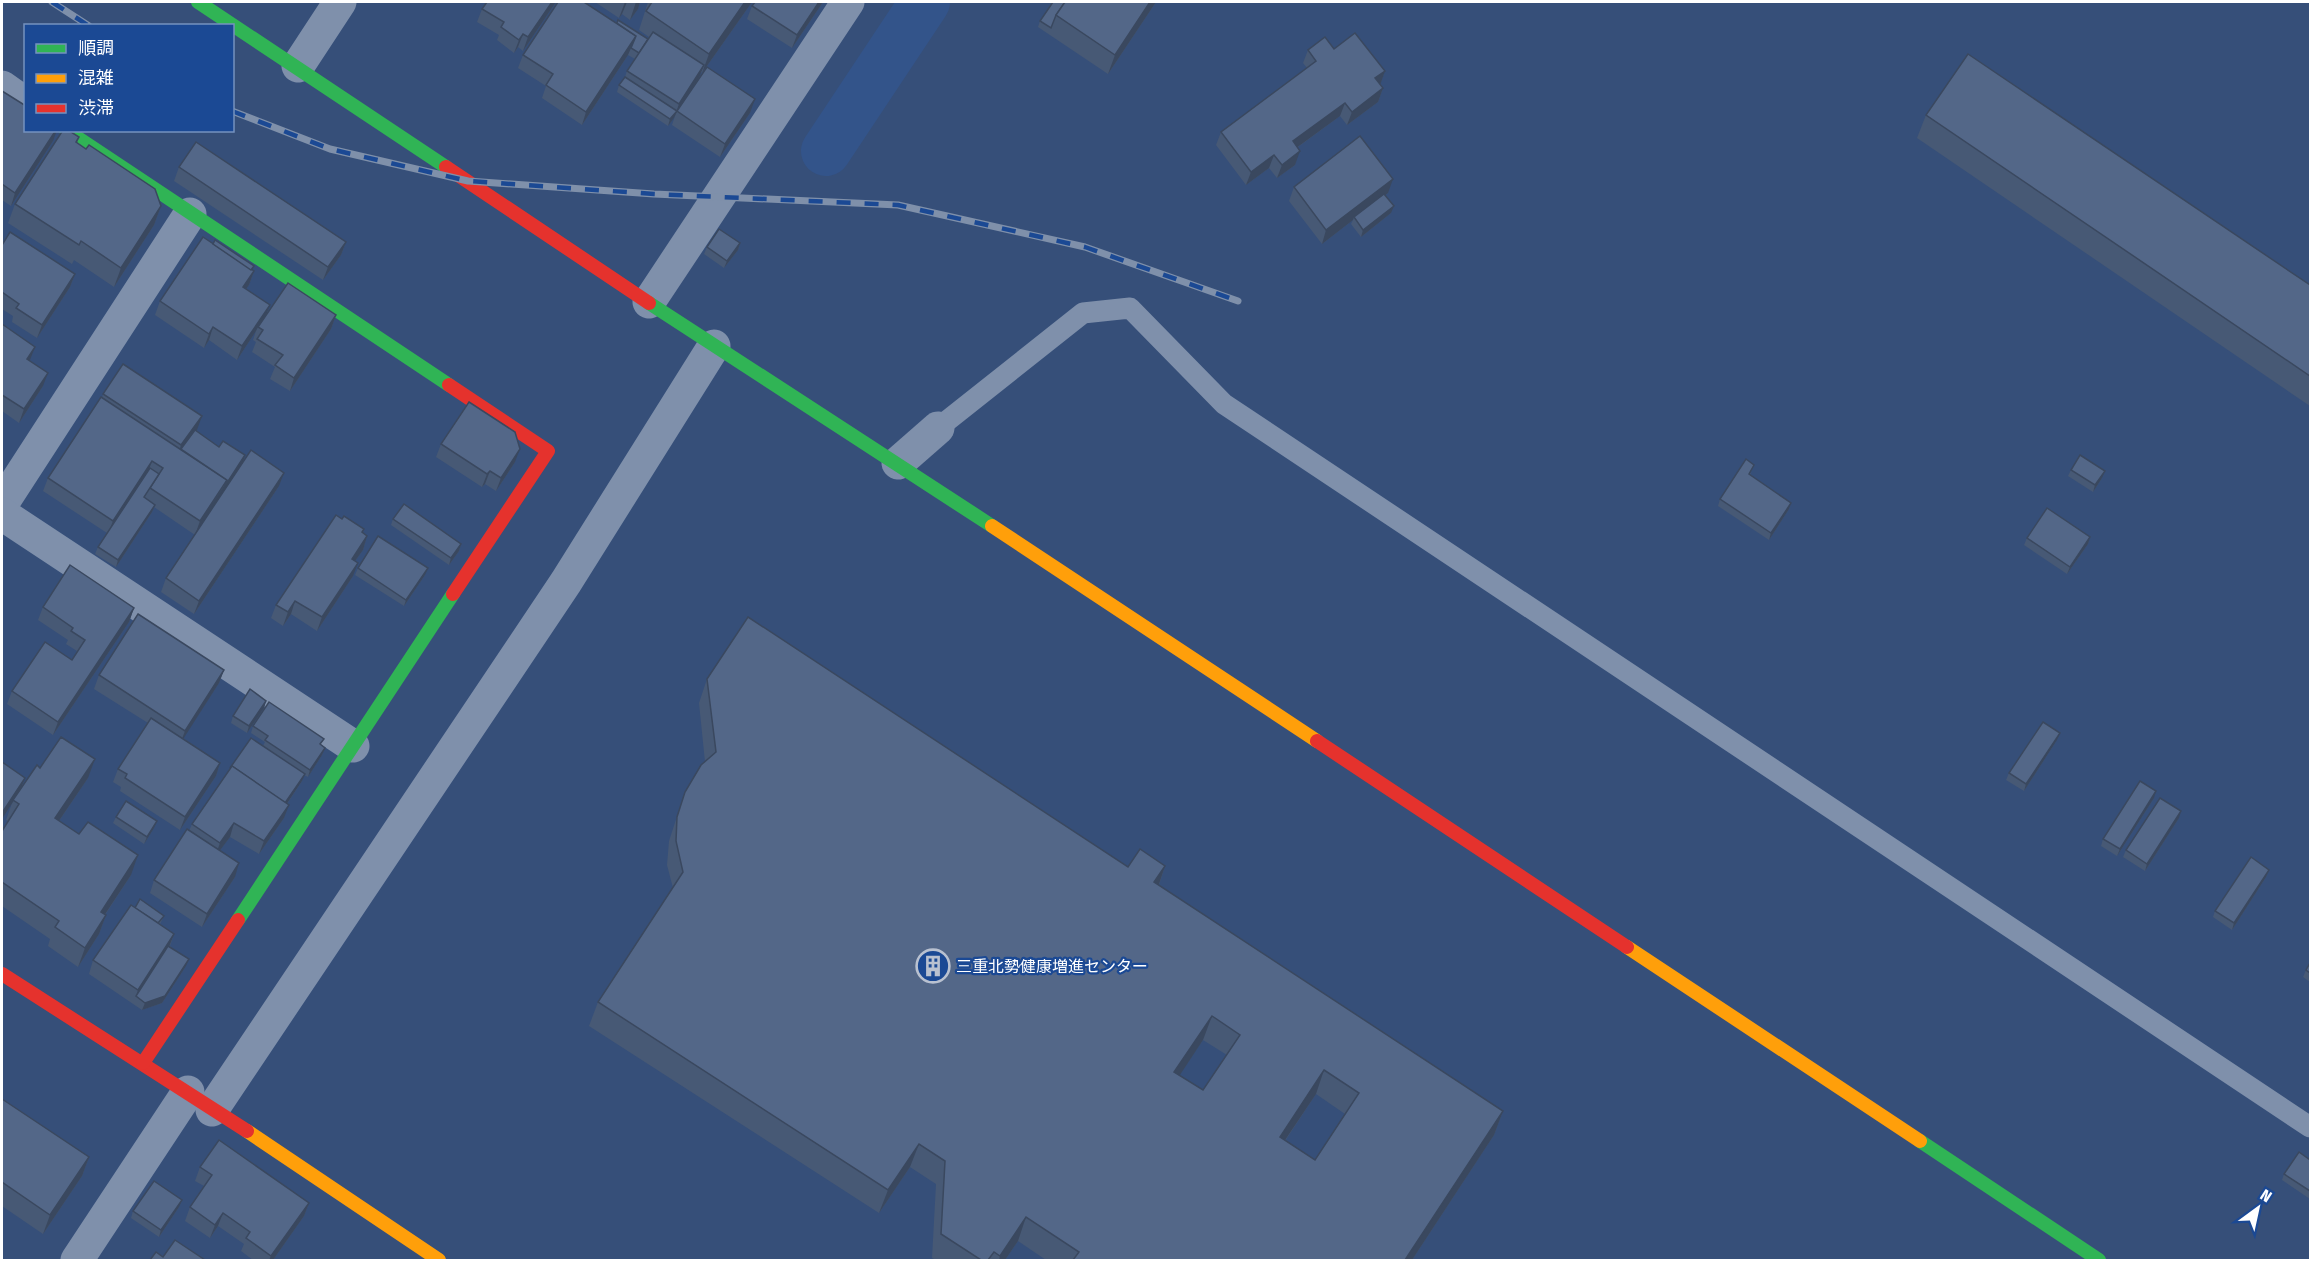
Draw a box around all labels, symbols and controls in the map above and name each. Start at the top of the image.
legend [24,24,234,132]
text: 順調 [78,37,114,59]
text: 混雑 [78,67,114,89]
text: 渋滞 [78,97,114,119]
building icon: 三重北勢健康増進センター [915,948,951,984]
place label: 三重北勢健康増進センター [956,957,1148,976]
north arrow [2228,1178,2288,1238]
text: N [2257,1185,2275,1206]

